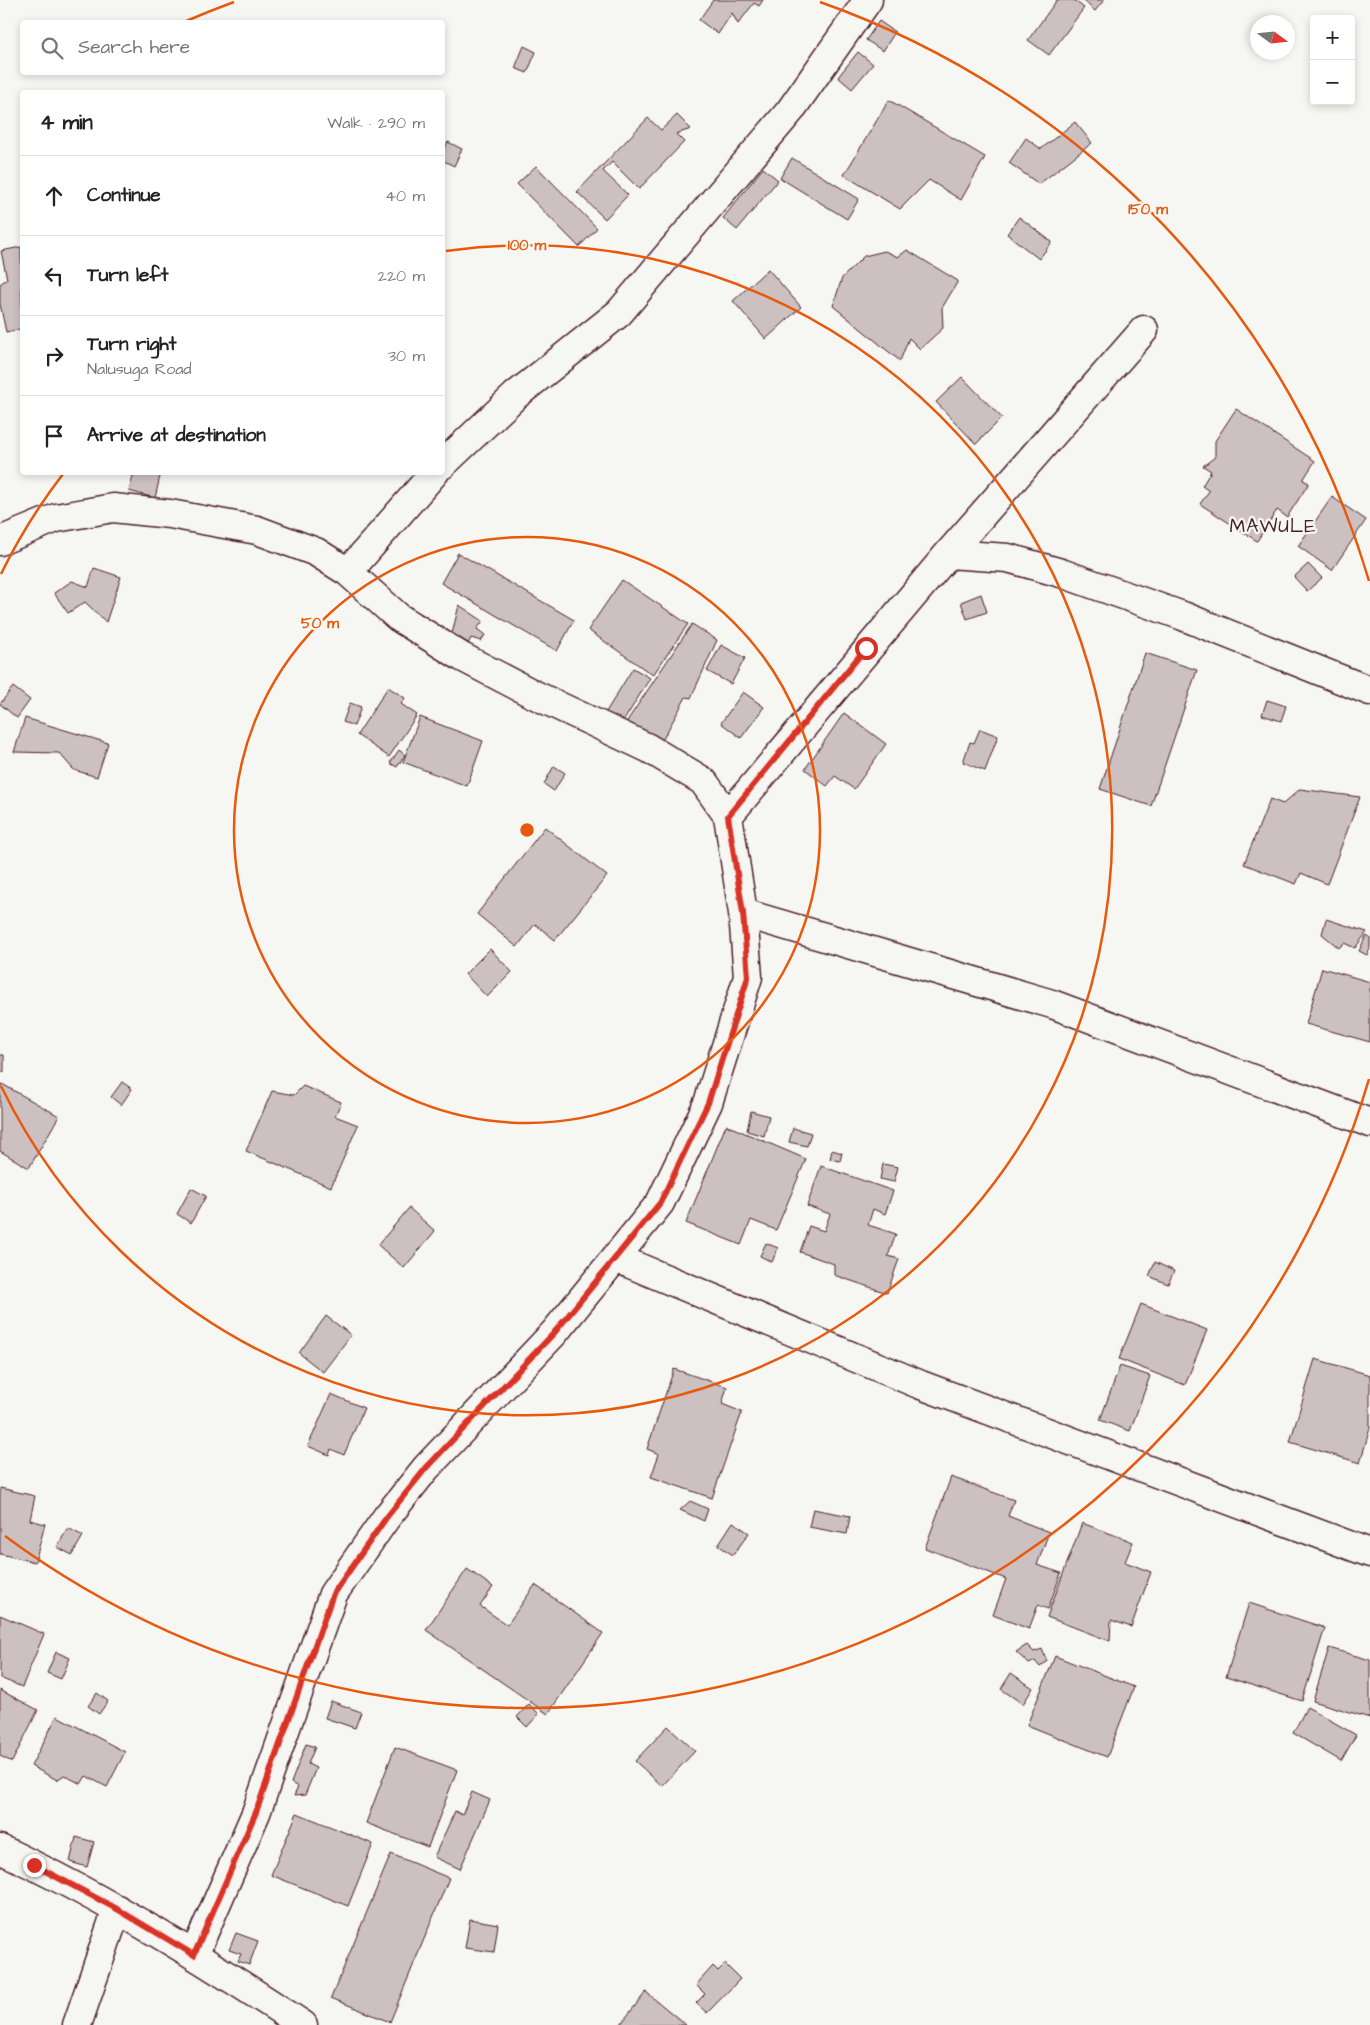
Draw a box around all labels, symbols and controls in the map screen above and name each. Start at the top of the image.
north arrow [1250,15,1295,60]
map controls [1310,15,1355,105]
button: + [1310,15,1355,60]
search box [20,20,445,75]
icon: search [38,34,66,62]
text: Search here [78,34,190,61]
button: − [1310,60,1355,105]
text: 4 min [40,108,93,137]
text: Walk · 290 m [327,112,425,134]
icon: ahead [40,182,68,210]
text: Continue [87,182,161,209]
text: 40 m [385,185,425,207]
text: 150 m [1128,199,1168,220]
text: 100 m [508,235,547,256]
icon: left [40,262,68,290]
text: Turn left [87,262,168,289]
text: 220 m [378,265,425,287]
text: Turn right [87,331,176,358]
icon: right [40,342,68,370]
text: 30 m [388,345,425,367]
text: Nalusuga Road [87,358,192,380]
icon: arrive [40,422,68,450]
text: Arrive at destination [87,422,266,449]
district label: MAWULE [1230,513,1316,540]
text: 50 m [301,613,339,634]
route start [855,637,878,660]
centre of rings [518,821,536,839]
route end [23,1854,46,1877]

